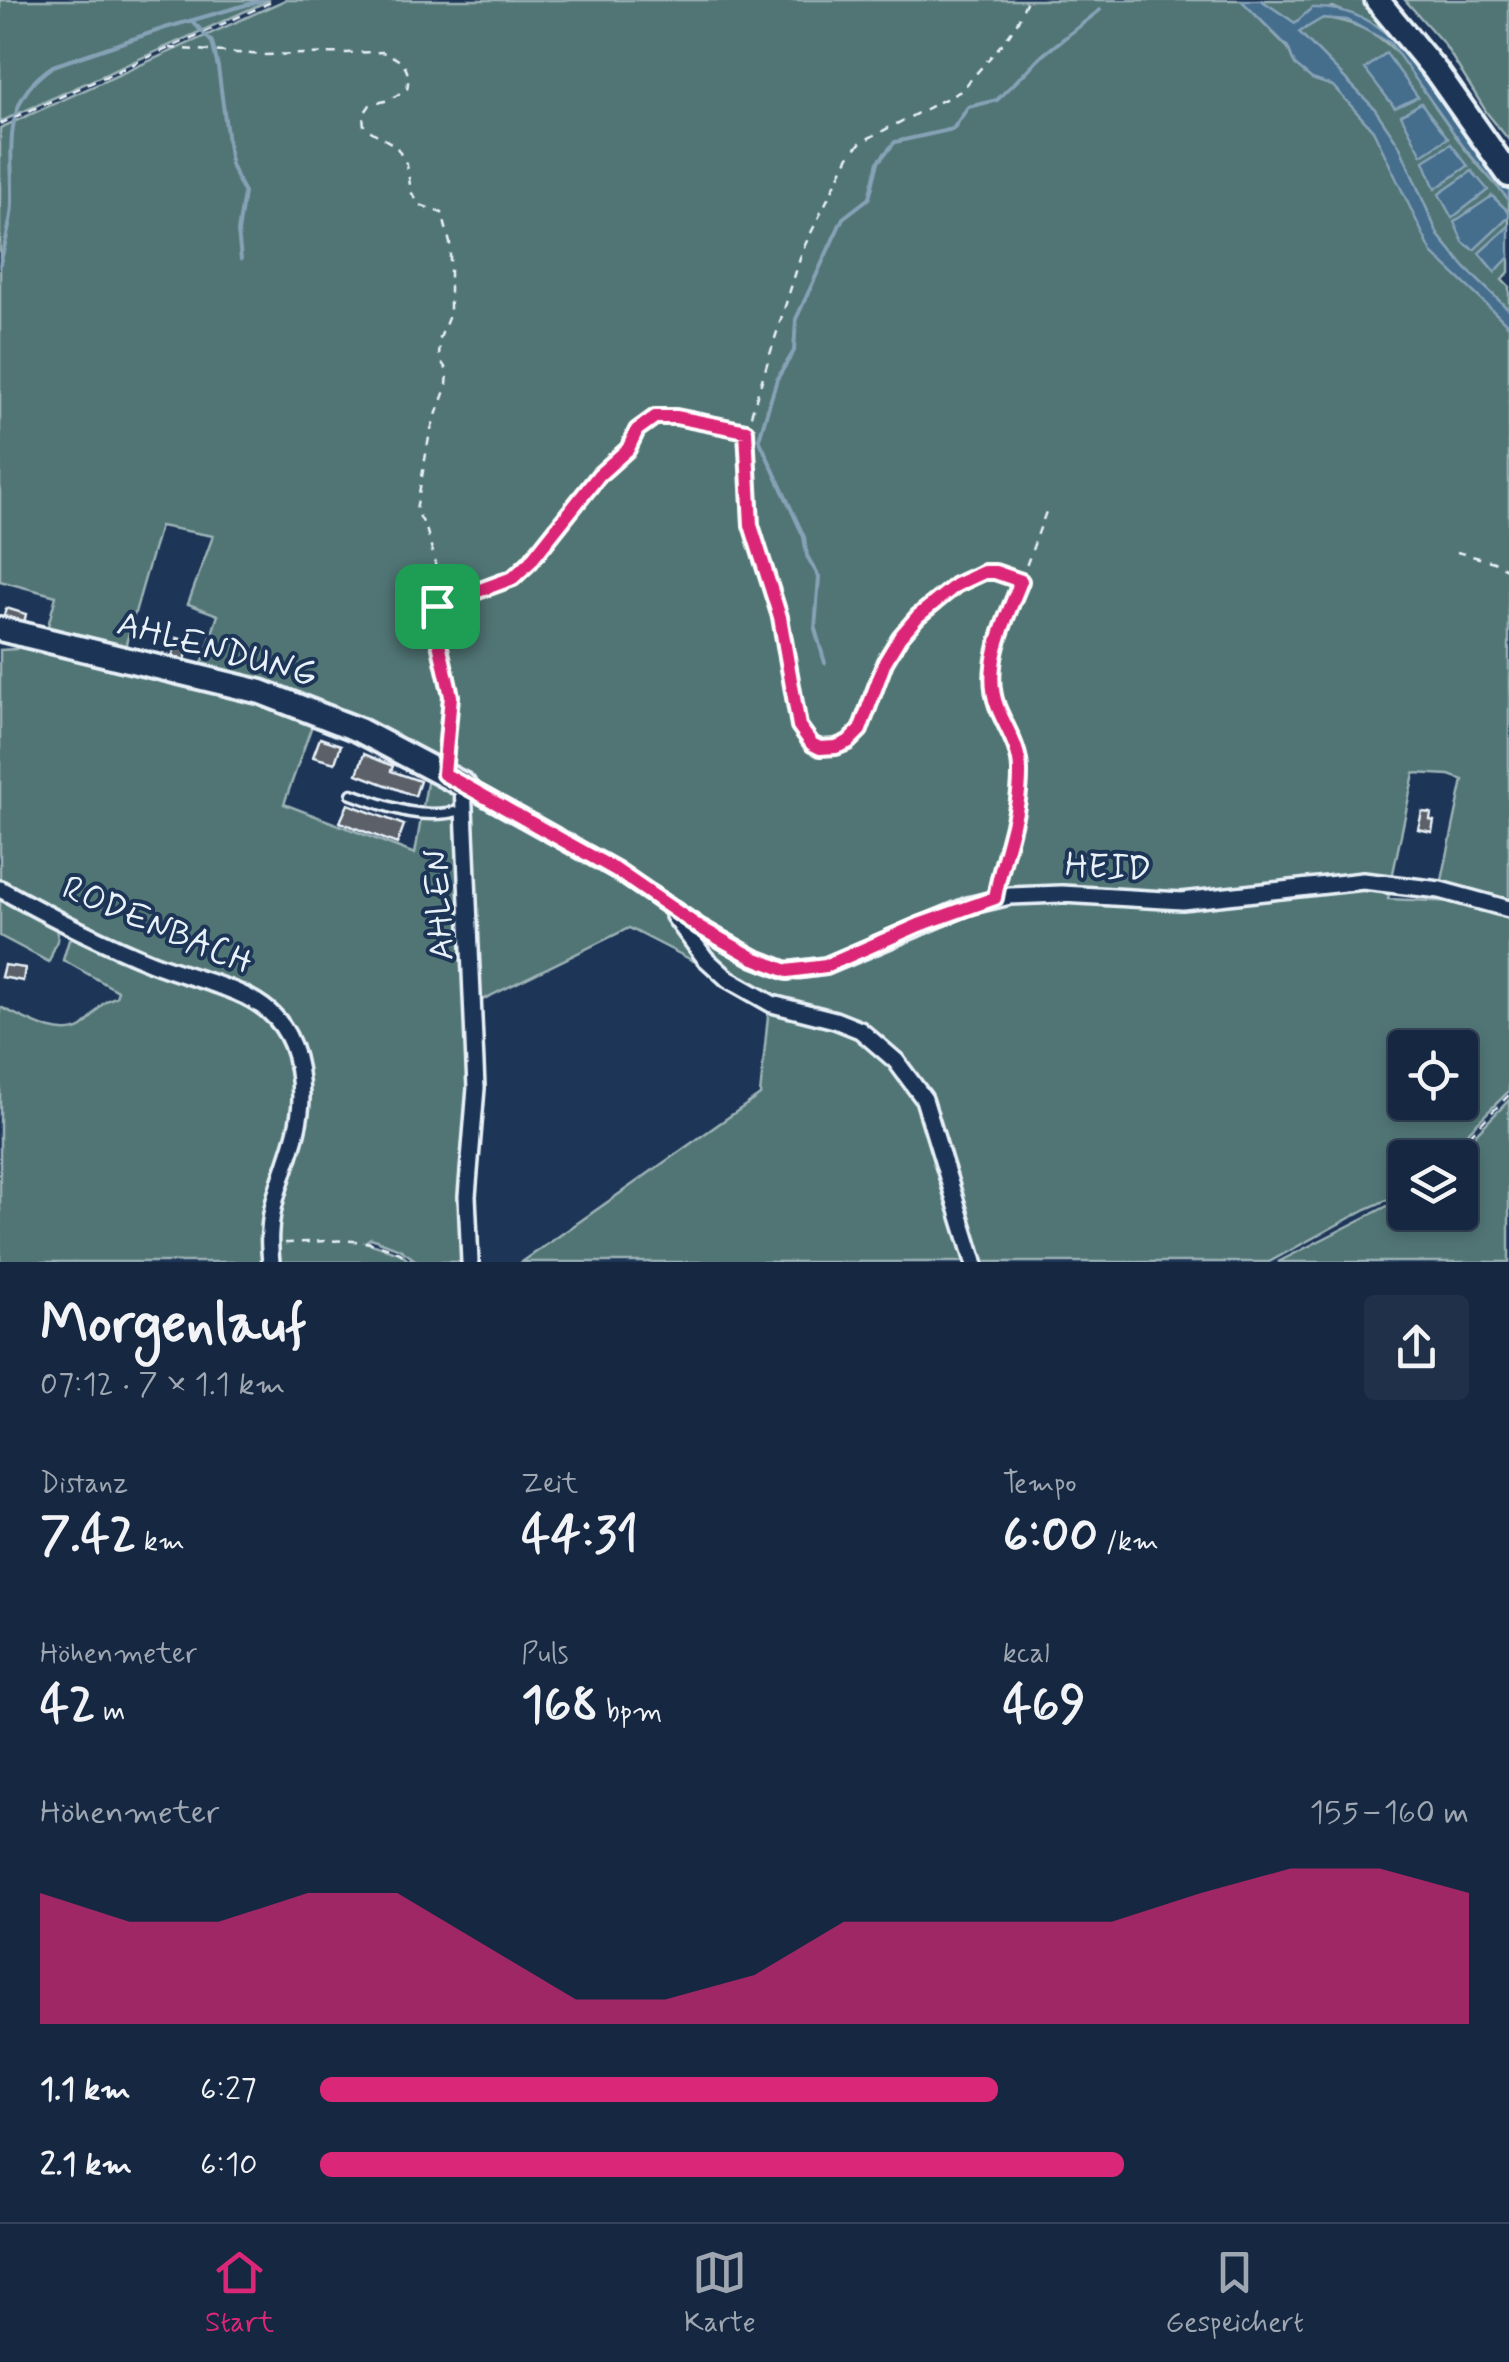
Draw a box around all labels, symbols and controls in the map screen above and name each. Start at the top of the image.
pin [395,564,480,649]
icon: arrive [410,579,465,634]
street label: AHLENDUNG [112,601,322,699]
street label: HEID [1064,843,1152,893]
street label: AHLEN [414,848,466,962]
street label: RODENBACH [55,865,259,987]
map controls [1388,1030,1478,1230]
button: locate [1388,1030,1478,1120]
button: layers [1388,1140,1478,1230]
text: Morgenlauf [40,1290,307,1362]
button: share [1364,1295,1469,1400]
text: 07:12 · 7 × 1.1 km [40,1364,285,1406]
text: Distanz [40,1466,128,1503]
text: Zeit [521,1466,578,1503]
text: Tempo [1003,1466,1077,1503]
text: 7.42 [40,1503,136,1569]
text: 44:31 [521,1503,638,1569]
text: 6:00 [1003,1503,1098,1569]
text: km [136,1524,185,1561]
text: /km [1098,1524,1159,1561]
text: Höhenmeter [40,1636,197,1673]
text: Puls [521,1636,569,1673]
text: kcal [1003,1636,1050,1673]
text: 42 [40,1673,96,1739]
text: 168 [521,1673,598,1739]
text: 469 [1003,1673,1086,1739]
text: m [96,1694,125,1731]
text: bpm [598,1694,662,1731]
text: Höhenmeter [40,1792,219,1834]
text: 155–160 m [1310,1792,1469,1834]
text: 1.1 km [40,2069,131,2111]
text: 6:27 [200,2069,257,2111]
text: 2.1 km [40,2144,132,2186]
text: 6:10 [200,2144,258,2186]
tab: Start [205,2245,274,2342]
tab: Karte [684,2245,756,2342]
tab: Gespeichert [1165,2245,1304,2342]

